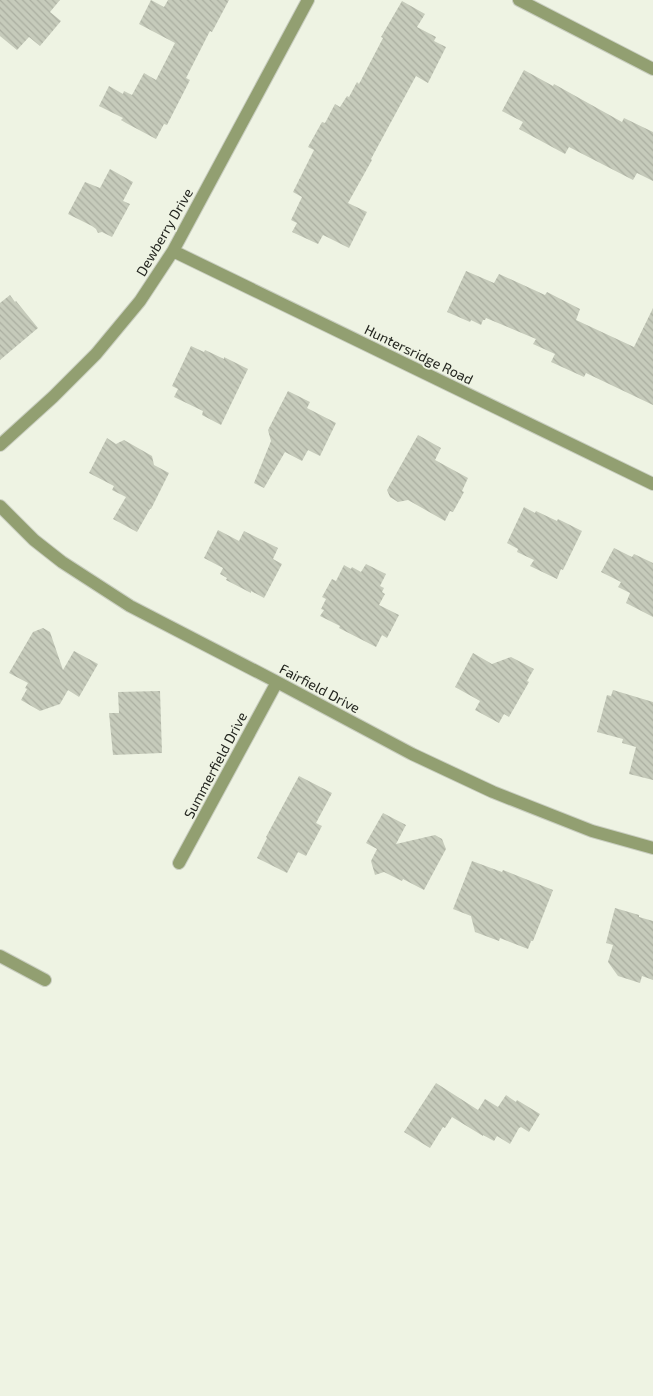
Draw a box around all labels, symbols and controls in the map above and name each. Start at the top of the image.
street label: Dewberry Drive [132,185,196,279]
street label: Huntersridge Road [362,320,476,388]
street label: Fairfield Drive [277,660,363,716]
street label: Summerfield Drive [180,709,250,821]

